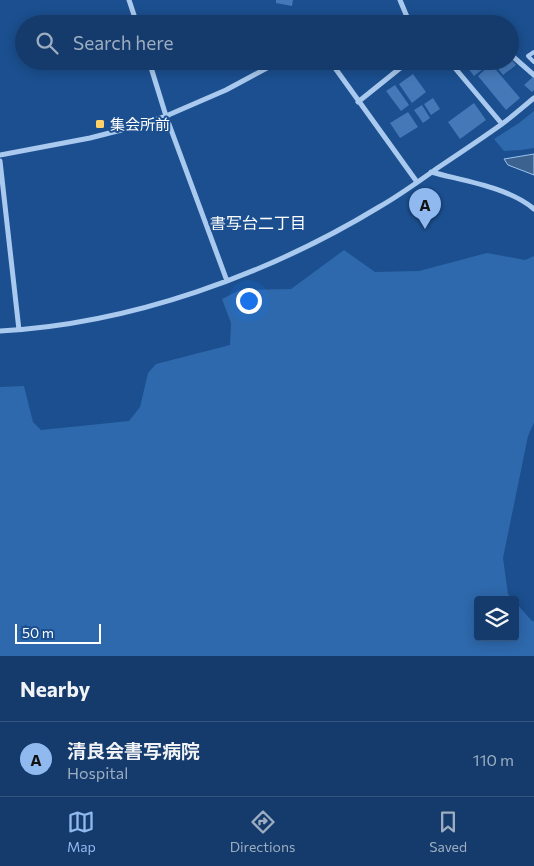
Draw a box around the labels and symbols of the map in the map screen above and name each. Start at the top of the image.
place label: 集会所前 [110,115,170,133]
marker: 集会所前 [94,118,106,130]
pin: A [409,188,441,229]
district label: 書写台二丁目 [210,213,306,232]
your location [236,288,262,314]
scale bar [15,621,101,644]

